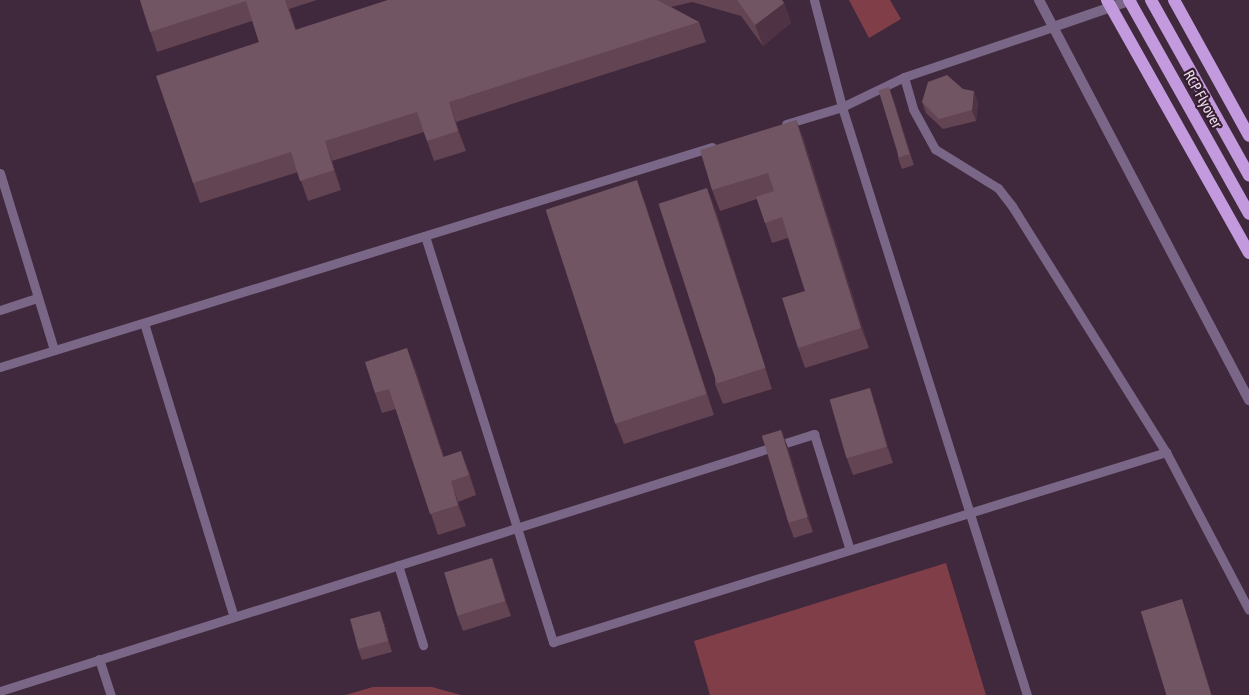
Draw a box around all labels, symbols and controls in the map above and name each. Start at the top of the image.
street label: RCP Flyover [1180,67,1226,131]

